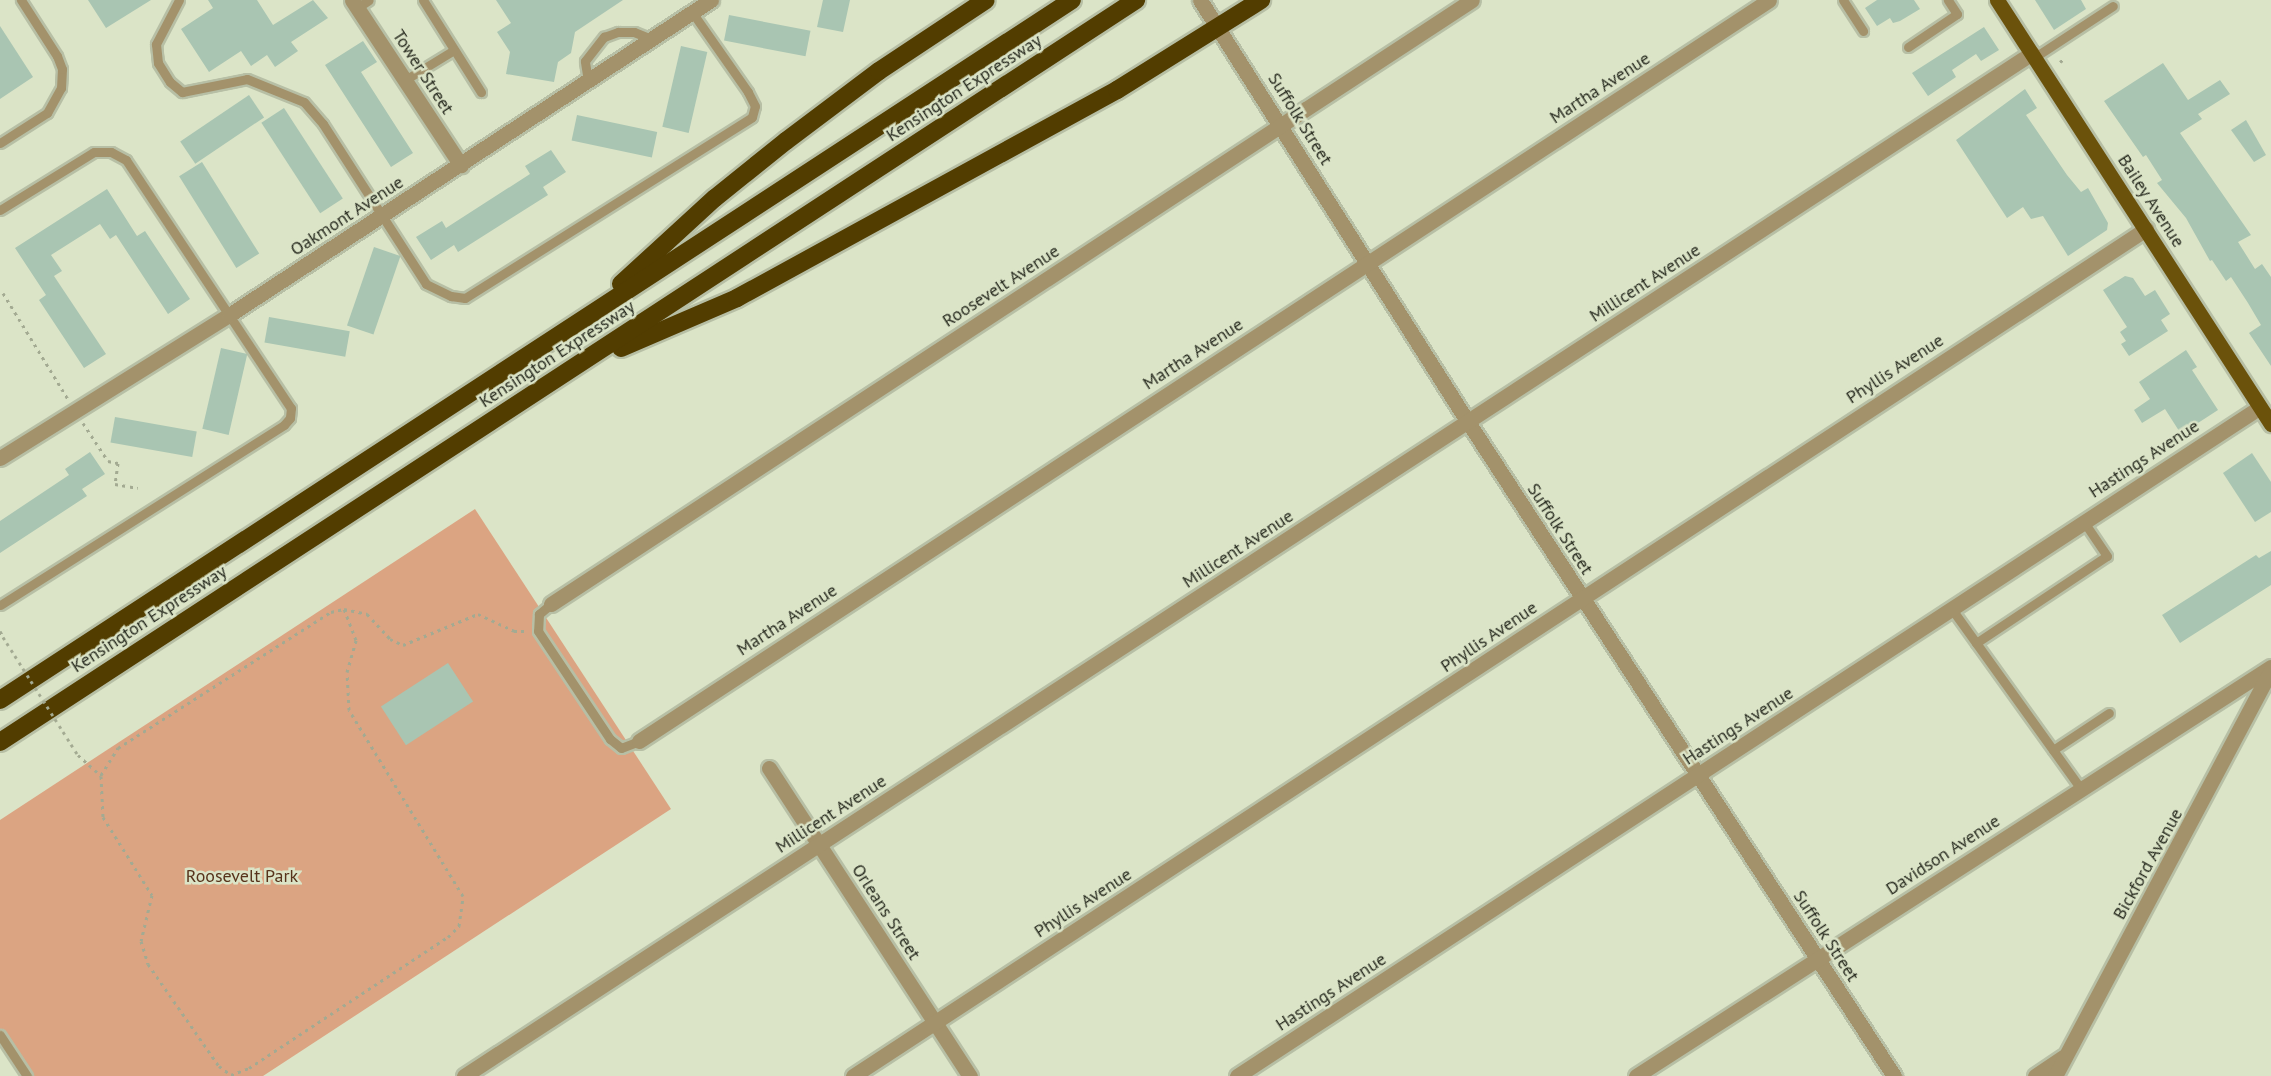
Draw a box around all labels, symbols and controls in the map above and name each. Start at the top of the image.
street label: Tower Street [388,26,458,118]
street label: Kensington Expressway [882,30,1046,146]
street label: Martha Avenue [1546,47,1654,129]
street label: Suffolk Street [1263,69,1337,169]
street label: Bailey Avenue [2113,150,2189,252]
street label: Oakmont Avenue [286,171,408,261]
street label: Millicent Avenue [1585,239,1705,327]
street label: Roosevelt Avenue [938,240,1064,332]
street label: Kensington Expressway [475,296,639,412]
street label: Martha Avenue [1139,313,1247,395]
street label: Phyllis Avenue [1842,329,1948,409]
street label: Hastings Avenue [2085,415,2203,503]
street label: Suffolk Street [1522,479,1598,579]
street label: Millicent Avenue [1178,505,1298,593]
street label: Kensington Expressway [67,561,231,677]
street label: Martha Avenue [733,579,841,661]
street label: Phyllis Avenue [1436,597,1542,677]
street label: Hastings Avenue [1679,682,1797,770]
street label: Millicent Avenue [771,770,891,858]
street label: Bickford Avenue [2108,804,2188,924]
street label: Davidson Avenue [1882,810,2004,900]
street label: Orleans Street [847,860,925,964]
street label: Phyllis Avenue [1030,863,1136,943]
park label: Roosevelt Park [186,865,298,887]
street label: Suffolk Street [1788,886,1864,986]
street label: Hastings Avenue [1272,948,1390,1036]

